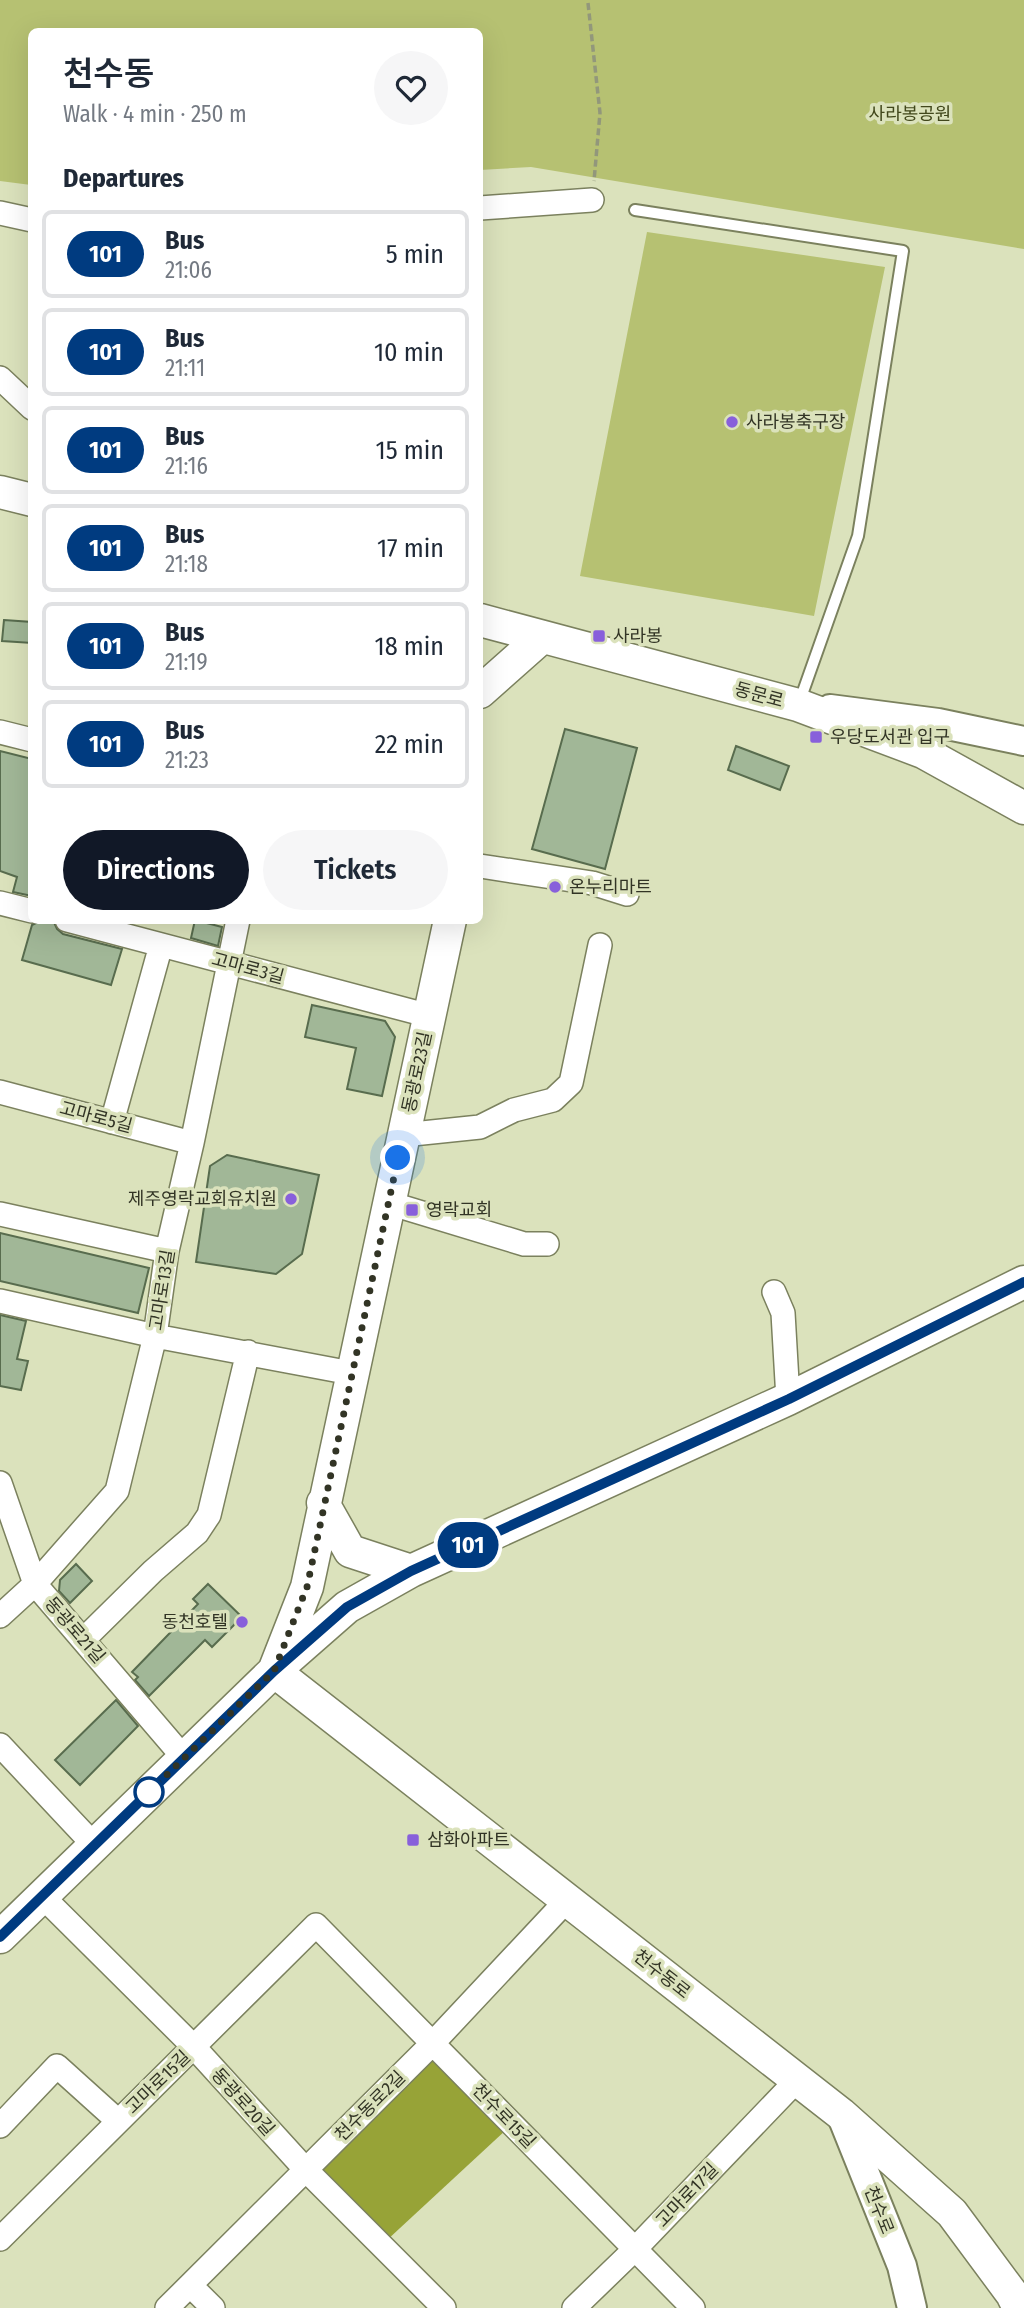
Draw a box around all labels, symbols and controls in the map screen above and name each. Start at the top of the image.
button: heart [374,51,448,125]
text: 천수동 [63,54,154,94]
text: Walk · 4 min · 250 m [63,100,247,128]
park label: 사라봉공원 [869,103,951,125]
text: Departures [63,163,184,194]
text: Bus [165,225,204,256]
text: 5 min [386,239,444,270]
text: 101 [89,240,122,268]
text: 21:06 [165,256,212,284]
text: Bus [165,323,204,354]
text: 10 min [374,337,444,368]
text: 101 [89,338,122,366]
text: 21:11 [165,354,205,382]
place label: 사라봉축구장 [746,411,845,433]
marker: 사라봉축구장 [724,414,740,430]
text: Bus [165,421,204,452]
text: 15 min [376,435,444,466]
text: 101 [89,436,122,464]
text: 21:16 [165,452,208,480]
text: Bus [165,519,204,550]
text: 17 min [377,533,444,564]
text: 101 [89,534,122,562]
text: 21:18 [165,550,208,578]
text: Bus [165,617,204,648]
place label: 사라봉 [613,625,663,647]
marker: 사라봉 [591,628,607,644]
text: 18 min [375,631,444,662]
text: 101 [89,632,122,660]
text: 21:19 [165,648,208,676]
street label: 동문로 [732,678,786,712]
text: Bus [165,715,204,746]
place label: 우당도서관 입구 [830,726,950,748]
text: 22 min [375,729,444,760]
marker: 우당도서관 입구 [808,729,824,745]
text: 101 [89,730,122,758]
text: 21:23 [165,746,209,774]
button: Directions [63,830,249,910]
button: Tickets [263,830,448,910]
place label: 온누리마트 [569,876,652,898]
marker: 온누리마트 [547,879,563,895]
street label: 고마로3길 [209,948,287,988]
street label: 동광로23길 [398,1029,436,1115]
street label: 고마로5길 [57,1097,135,1137]
your location [380,1140,415,1175]
place label: 제주영락교회유치원 [128,1188,277,1210]
marker: 제주영락교회유치원 [283,1191,299,1207]
place label: 영락교회 [426,1199,492,1221]
marker: 영락교회 [404,1202,420,1218]
street label: 고마로13길 [145,1248,179,1332]
line badge: 101 [428,1522,508,1568]
text: 101 [452,1531,484,1559]
street label: 동광로21길 [40,1592,110,1668]
place label: 동천호텔 [162,1611,228,1633]
marker: 동천호텔 [234,1614,250,1630]
unlabelled marker [134,1777,164,1807]
place label: 삼화아파트 [427,1829,510,1851]
marker: 삼화아파트 [405,1832,421,1848]
street label: 천수동로 [629,1945,695,2003]
street label: 고마로15길 [121,2046,195,2118]
street label: 동광로20길 [207,2064,279,2140]
street label: 천수동로2길 [330,2066,410,2146]
street label: 천수로15길 [468,2079,540,2153]
street label: 고마로17길 [651,2158,723,2232]
street label: 천수로 [859,2183,899,2237]

